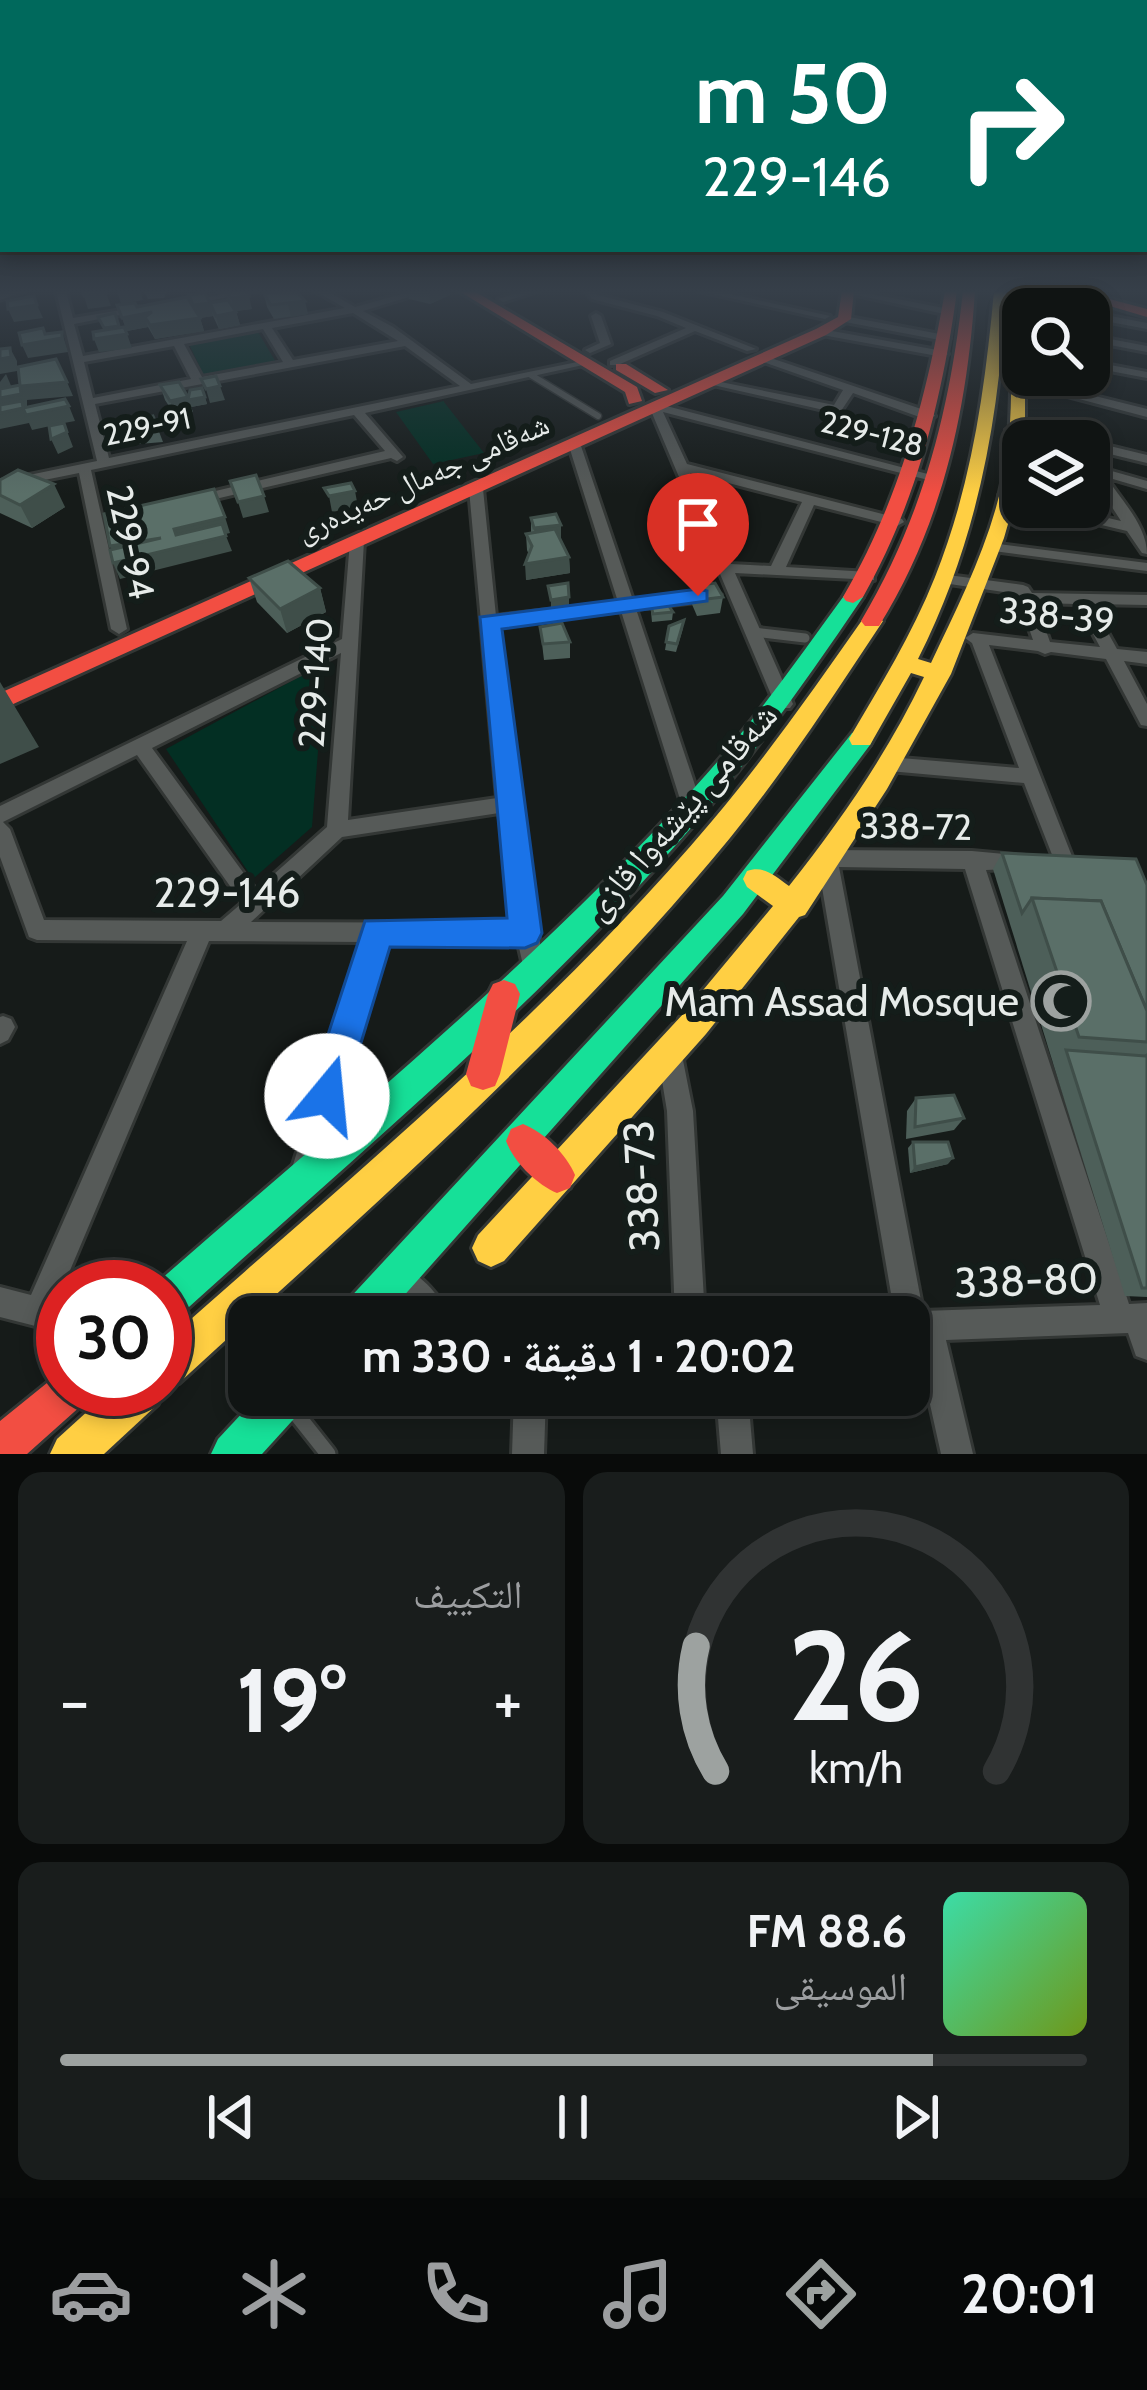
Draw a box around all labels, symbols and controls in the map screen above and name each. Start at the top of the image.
text: 50 m [695,42,891,144]
icon: right [933,48,1089,204]
text: 229-146 [702,144,891,210]
map controls [1002,288,1110,528]
button: search [1002,288,1110,396]
street label: 229-91 [100,399,194,454]
street label: 229-128 [817,403,927,464]
street label: شەقامی جەمال حەیدەری [291,405,555,550]
button: layers [1002,420,1110,528]
pin [647,473,749,596]
street label: 229-94 [98,481,164,603]
icon: arrive [665,491,731,557]
street label: 338-39 [997,587,1117,643]
street label: 229-140 [288,616,342,750]
street label: شەقامی پێشەوا قازی [574,694,786,929]
street label: 338-72 [859,803,973,849]
street label: 229-146 [154,866,300,918]
mosque icon: Mam Assad Mosque [1030,970,1092,1032]
place label: Mam Assad Mosque [664,975,1019,1027]
position arrow [264,1033,390,1159]
street label: 338-73 [612,1119,670,1253]
street label: 338-80 [953,1252,1099,1308]
speed limit sign: 30 [36,1260,192,1416]
text: 20:02 · 1 دقيقة · 330 m [362,1329,796,1383]
text: التكييف [413,1570,523,1618]
text: 26 [788,1600,924,1751]
text: 19° [236,1645,346,1755]
text: − [60,1660,89,1741]
text: + [493,1660,523,1741]
text: km/h [809,1742,903,1794]
text: 88.6 FM [747,1904,907,1958]
text: الموسيقى [774,1962,907,2010]
icon: previous [198,2084,264,2150]
icon: pause [540,2084,606,2150]
icon: next [883,2084,949,2150]
icon: car [49,2252,133,2336]
icon: climate [232,2252,316,2336]
icon: phone [414,2252,498,2336]
icon: music [596,2252,680,2336]
icon: directions [779,2252,863,2336]
text: 20:01 [961,2261,1098,2327]

